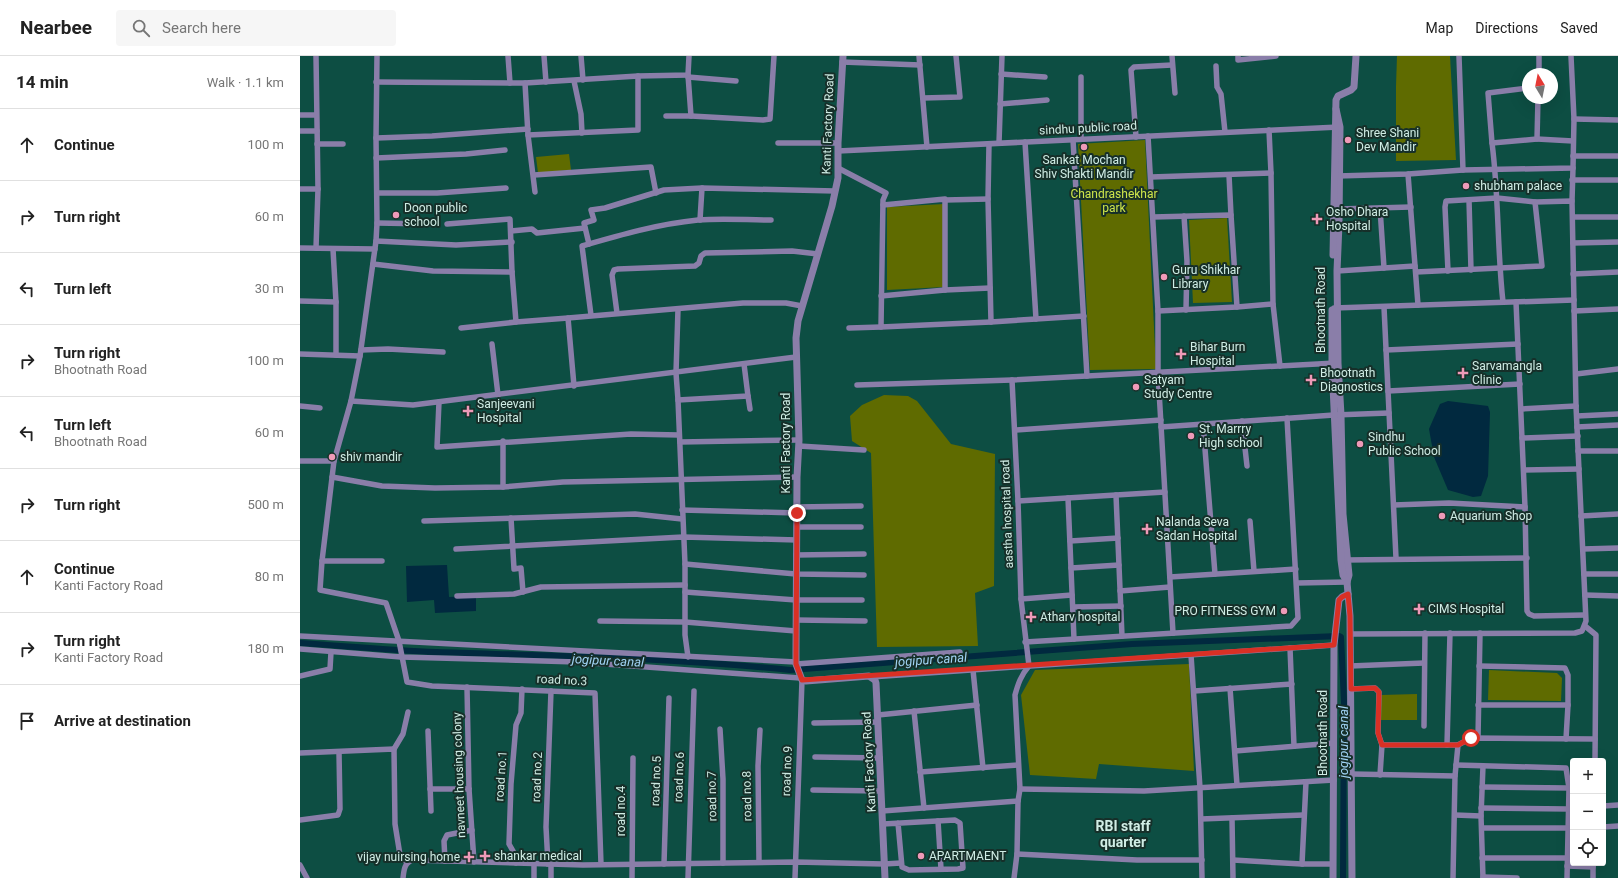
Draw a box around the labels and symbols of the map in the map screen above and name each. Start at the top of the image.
north arrow [1522,68,1558,104]
street label: Kanti Factory Road [819,73,837,175]
street label: sindhu public road [1039,118,1137,138]
place label: Shree Shani Dev Mandir [1356,126,1419,154]
marker: Shree Shani Dev Mandir [1343,135,1353,145]
marker: Sankat Mochan Shiv Shakti Mandir [1079,142,1089,152]
place label: Sankat Mochan Shiv Shakti Mandir [1035,153,1134,181]
place label: shubham palace [1474,179,1562,193]
marker: shubham palace [1461,181,1471,191]
park label: Chandrashekhar park [1070,187,1158,215]
place label: Doon public school [404,201,467,229]
place label: Osho Dhara Hospital [1326,205,1388,233]
marker: Doon public school [391,210,401,220]
marker: Osho Dhara Hospital [1311,213,1323,225]
place label: Guru Shikhar Library [1172,263,1240,291]
street label: Bhootnath Road [1314,267,1328,353]
marker: Guru Shikhar Library [1159,272,1169,282]
place label: Bihar Burn Hospital [1190,340,1245,368]
marker: Bihar Burn Hospital [1175,348,1187,360]
place label: Sarvamangla Clinic [1472,359,1542,387]
place label: Bhootnath Diagnostics [1320,366,1383,394]
marker: Sarvamangla Clinic [1457,367,1469,379]
place label: Satyam Study Centre [1144,373,1212,401]
marker: Bhootnath Diagnostics [1305,374,1317,386]
marker: Satyam Study Centre [1131,382,1141,392]
street label: Kanti Factory Road [779,393,793,493]
place label: Sanjeevani Hospital [477,397,535,425]
marker: Sanjeevani Hospital [462,405,474,417]
place label: St. Marrry High school [1199,422,1263,450]
place label: Sindhu Public School [1368,430,1441,458]
marker: St. Marrry High school [1186,431,1196,441]
marker: Sindhu Public School [1355,439,1365,449]
place label: shiv mandir [340,450,402,464]
marker: shiv mandir [327,452,337,462]
street label: aastha hospital road [998,459,1016,569]
route end [788,504,806,522]
place label: Aquarium Shop [1450,509,1532,523]
marker: Aquarium Shop [1437,511,1447,521]
place label: Nalanda Seva Sadan Hospital [1156,515,1237,543]
marker: Nalanda Seva Sadan Hospital [1141,523,1153,535]
place label: CIMS Hospital [1428,602,1504,616]
marker: CIMS Hospital [1413,603,1425,615]
place label: PRO FITNESS GYM [1174,604,1276,618]
marker: PRO FITNESS GYM [1279,606,1289,616]
place label: Atharv hospital [1040,610,1120,624]
marker: Atharv hospital [1025,611,1037,623]
water label: jogipur canal [892,649,969,670]
water label: jogipur canal [570,651,645,670]
street label: road no.3 [536,672,588,688]
street label: Bhootnath Road [1316,690,1330,776]
water label: jogipur canal [1336,705,1351,780]
street label: Kanti Factory Road [859,711,879,813]
street label: navneet housing colony [450,712,468,838]
route start [1462,729,1480,747]
street label: road no.9 [779,746,795,796]
street label: road no.1 [492,750,510,802]
street label: road no.2 [529,751,545,802]
street label: road no.6 [671,751,687,802]
street label: road no.5 [648,755,664,806]
street label: road no.7 [705,770,719,821]
street label: road no.8 [740,770,754,821]
street label: road no.4 [614,786,628,836]
district label: RBI staff quarter [1096,818,1151,850]
place label: shankar medical [494,849,582,863]
place label: APARTMAENT [929,849,1006,863]
place label: vijay nuirsing home [357,850,460,864]
marker: shankar medical [479,850,491,862]
marker: vijay nuirsing home [463,851,475,863]
marker: APARTMAENT [916,851,926,861]

